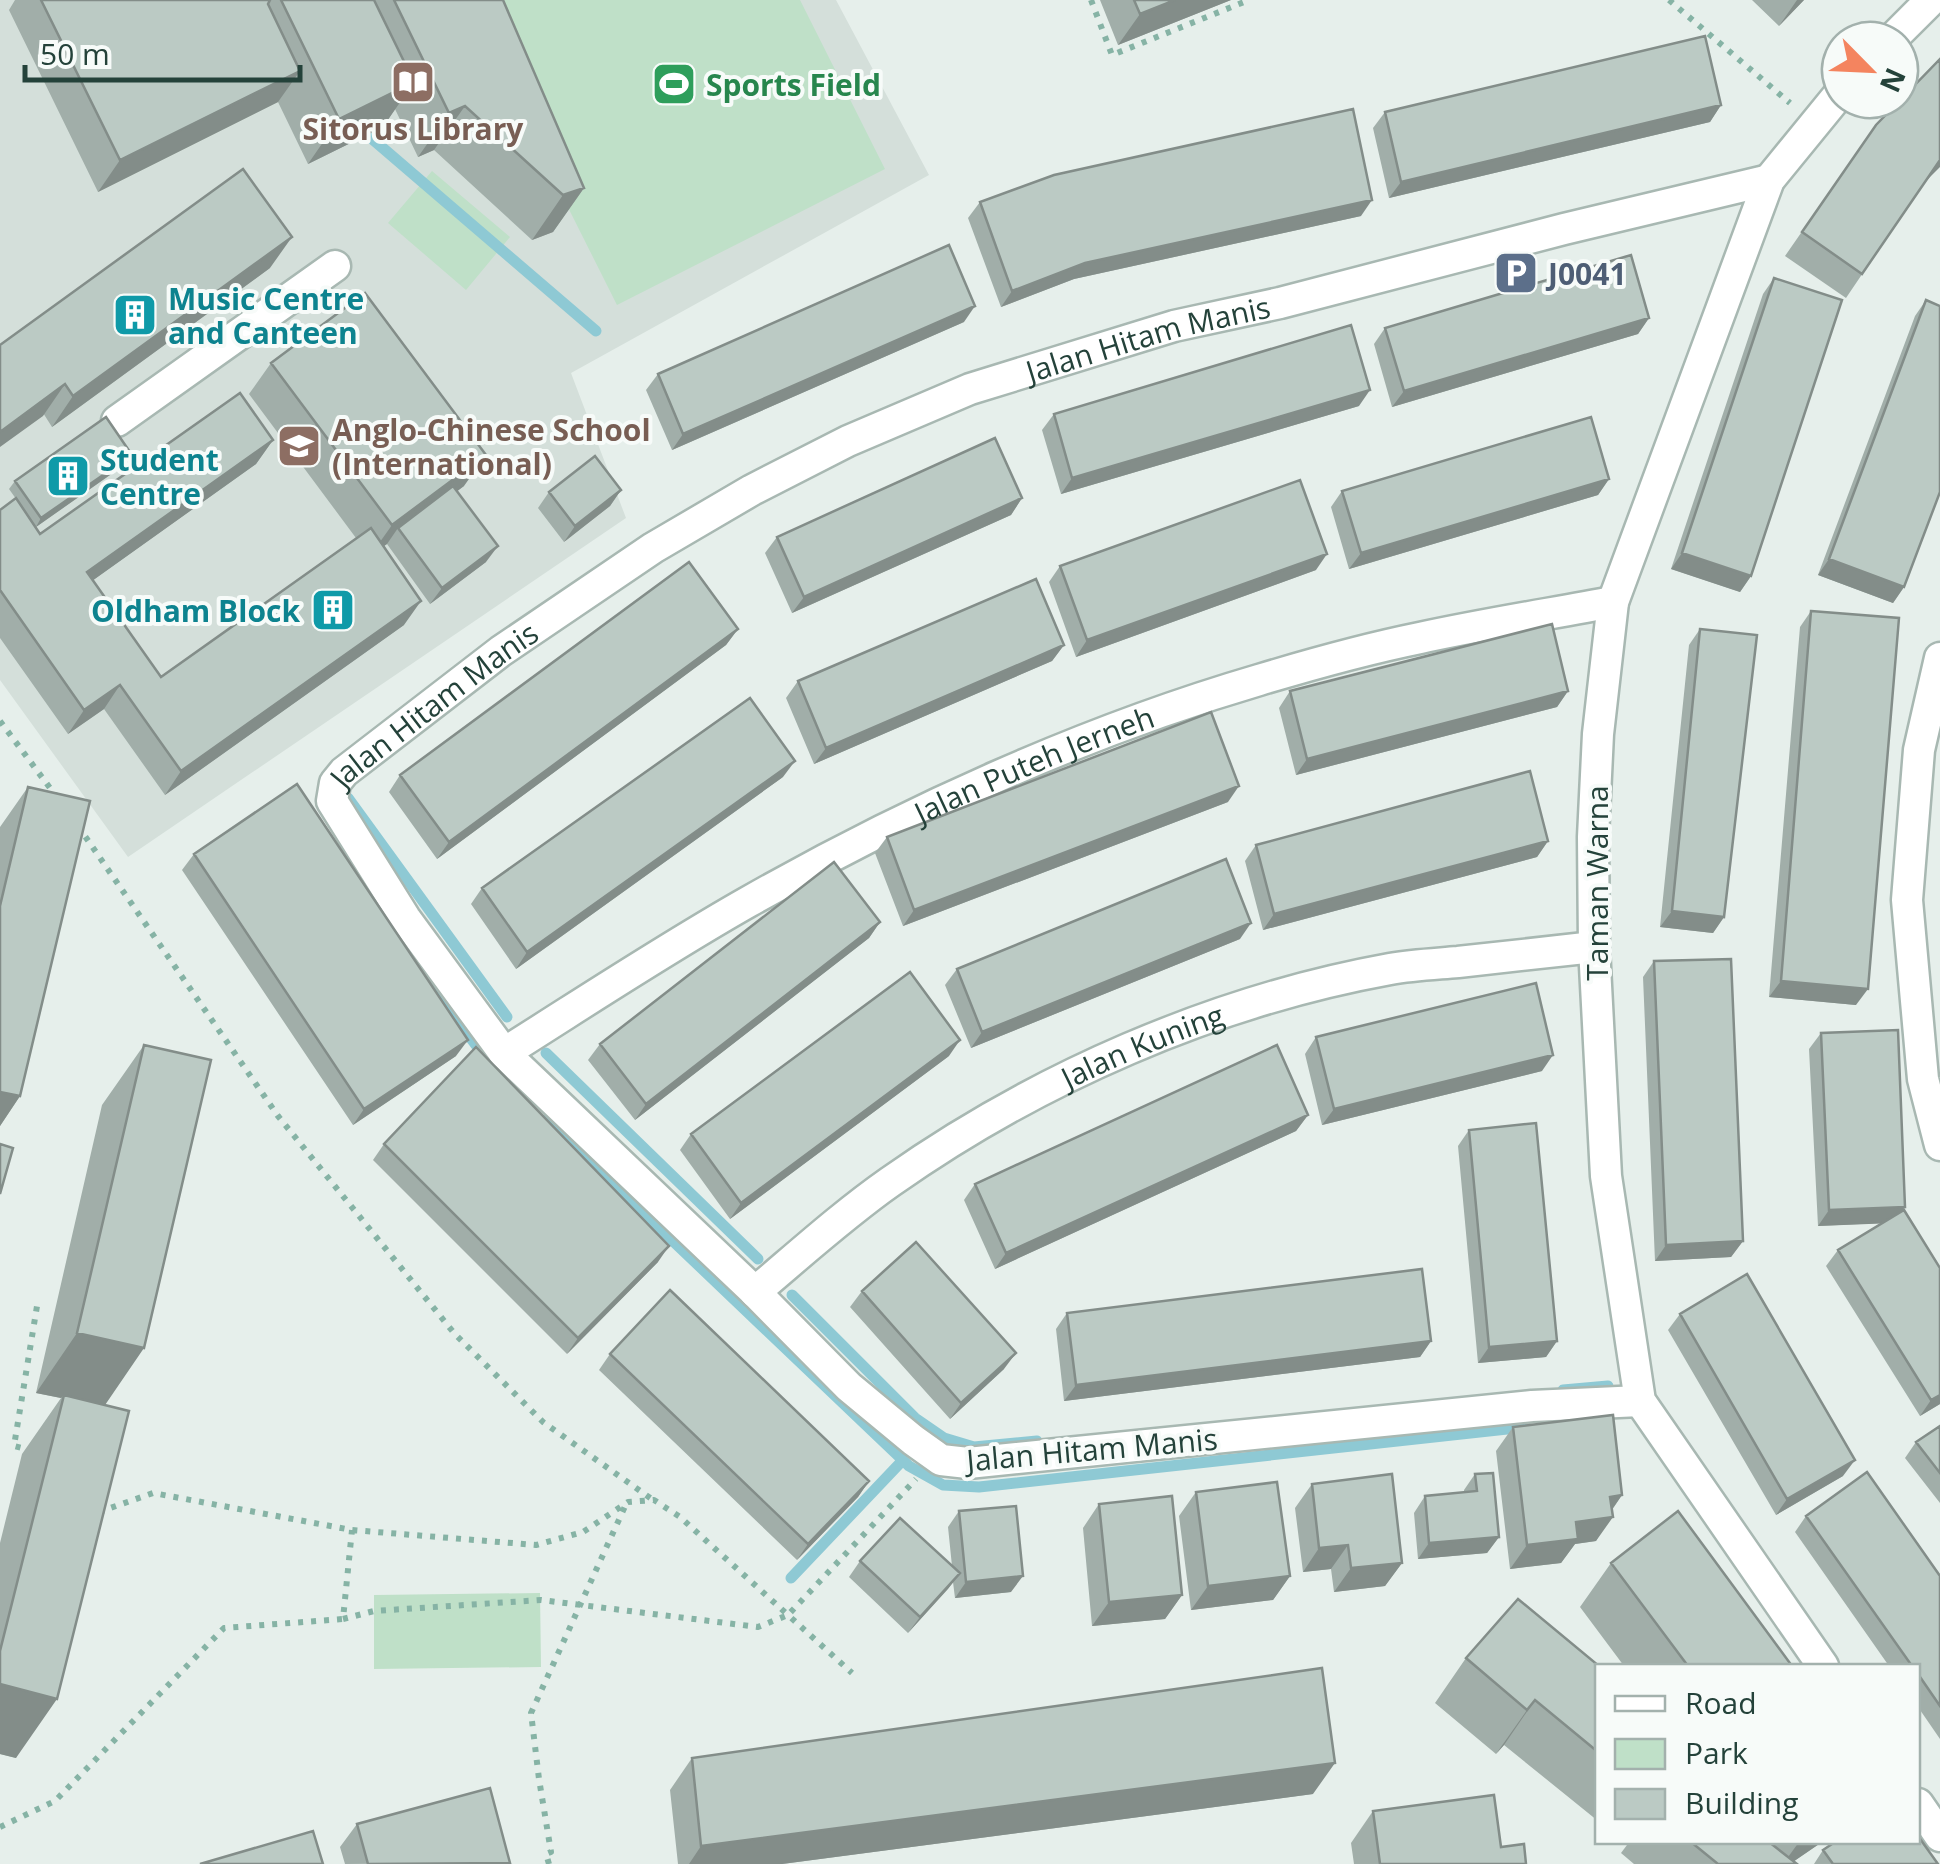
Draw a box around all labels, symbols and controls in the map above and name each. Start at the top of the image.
scale bar [25,20,300,82]
north arrow [1820,20,1920,120]
text: 50 m [40,33,110,74]
library icon: Sitorus Library [390,59,436,105]
sports icon: Sports Field [651,61,697,107]
text: N [1872,62,1916,99]
place label: Sports Field [706,64,881,105]
place label: Sitorus Library [303,108,524,149]
parking icon: J0041 [1493,250,1539,296]
place label: J0041 [1545,253,1627,294]
place label: Music Centre and Canteen [168,278,364,353]
street label: Jalan Hitam Manis [1018,285,1274,392]
building icon: Music Centre and Canteen [112,292,158,338]
place label: Anglo-Chinese School (International) [332,409,651,484]
school or university icon: Anglo-Chinese School (International) [276,423,322,469]
place label: Student Centre [100,439,219,514]
building icon: Student Centre [45,453,91,499]
building icon: Oldham Block [310,587,356,633]
place label: Oldham Block [91,590,300,631]
street label: Jalan Hitam Manis [318,612,546,798]
street label: Jalan Puteh Jerneh [905,695,1159,834]
street label: Taman Warna [1576,785,1617,981]
street label: Jalan Kuning [1051,993,1229,1099]
street label: Jalan Hitam Manis [962,1418,1219,1481]
legend [1595,1664,1920,1844]
text: Road [1685,1682,1757,1723]
text: Park [1685,1732,1748,1773]
text: Building [1685,1782,1799,1823]

